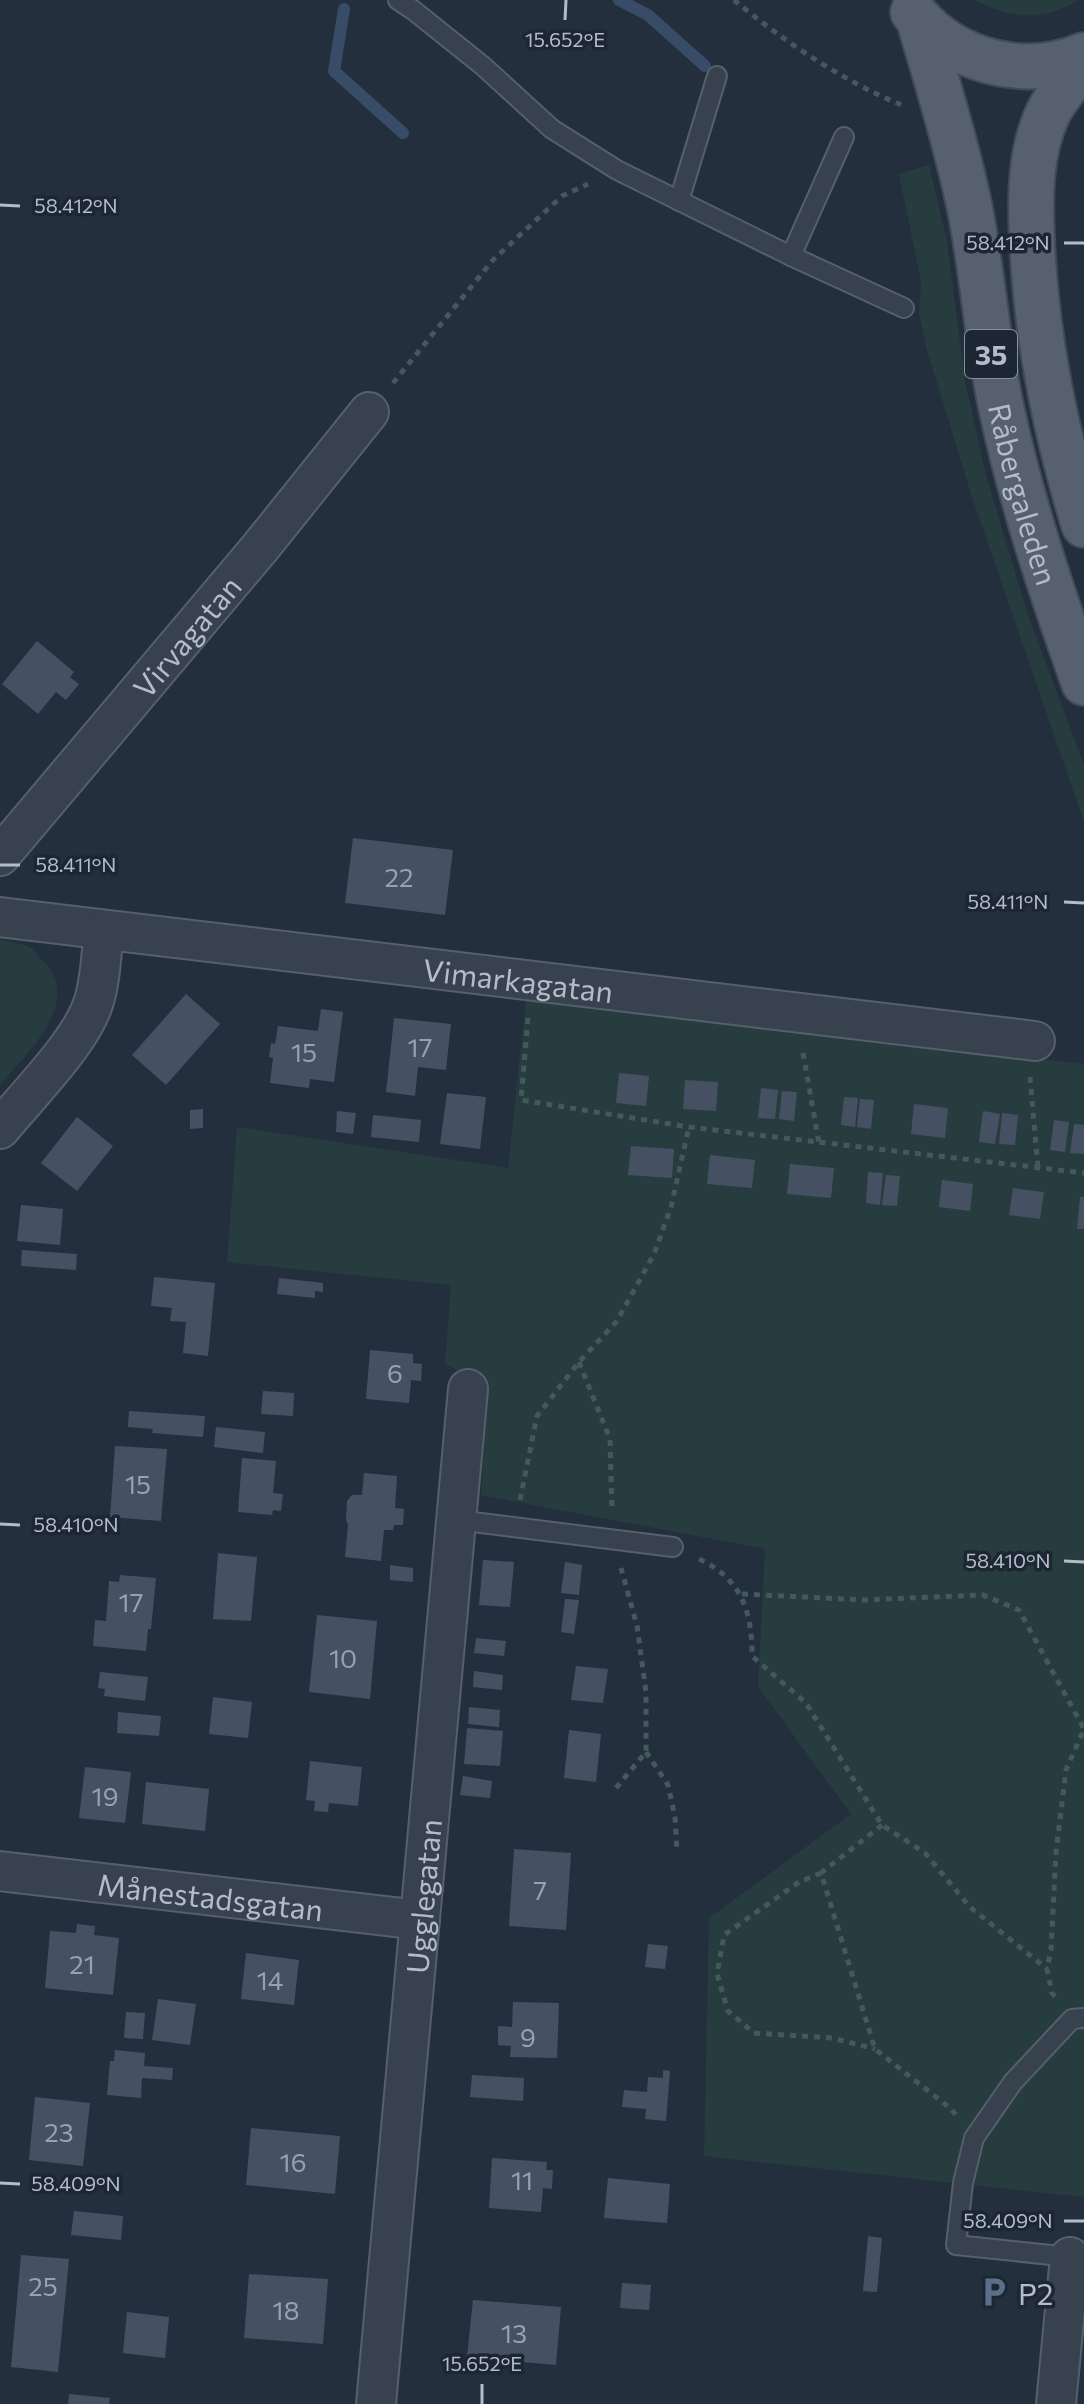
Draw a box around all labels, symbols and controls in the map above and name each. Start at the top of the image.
text: 15.652°E [525,27,605,51]
text: 58.412°N [34,193,118,217]
text: 58.412°N [966,230,1050,254]
road number: 35 [965,330,1017,378]
street label: Råbergaleden [982,400,1067,589]
street label: Virvagatan [124,567,248,704]
text: 58.411°N [36,852,116,876]
house number: 22 [385,861,413,892]
text: 58.411°N [968,889,1048,913]
street label: Vimarkagatan [421,949,615,1009]
house number: 17 [408,1031,432,1062]
house number: 15 [291,1036,317,1067]
house number: 6 [387,1357,403,1388]
house number: 15 [125,1468,151,1499]
text: 58.410°N [33,1512,119,1536]
text: 58.410°N [965,1548,1051,1572]
house number: 17 [119,1586,143,1617]
house number: 10 [329,1642,357,1673]
house number: 19 [92,1780,118,1811]
street label: Ugglegatan [397,1817,447,1975]
street label: Månestadsgatan [96,1864,325,1927]
house number: 7 [533,1874,547,1905]
house number: 21 [69,1948,95,1979]
house number: 14 [257,1964,283,1995]
house number: 9 [520,2021,536,2052]
house number: 23 [44,2116,74,2147]
house number: 16 [280,2146,306,2177]
house number: 11 [511,2164,533,2195]
text: 58.409°N [31,2171,121,2195]
text: 58.409°N [963,2208,1053,2232]
house number: 25 [28,2270,58,2301]
place label: P2 [1018,2274,1053,2311]
parking icon: P2 [977,2275,1011,2309]
house number: 18 [273,2294,299,2325]
house number: 13 [501,2317,527,2348]
text: 15.652°E [442,2351,522,2375]

